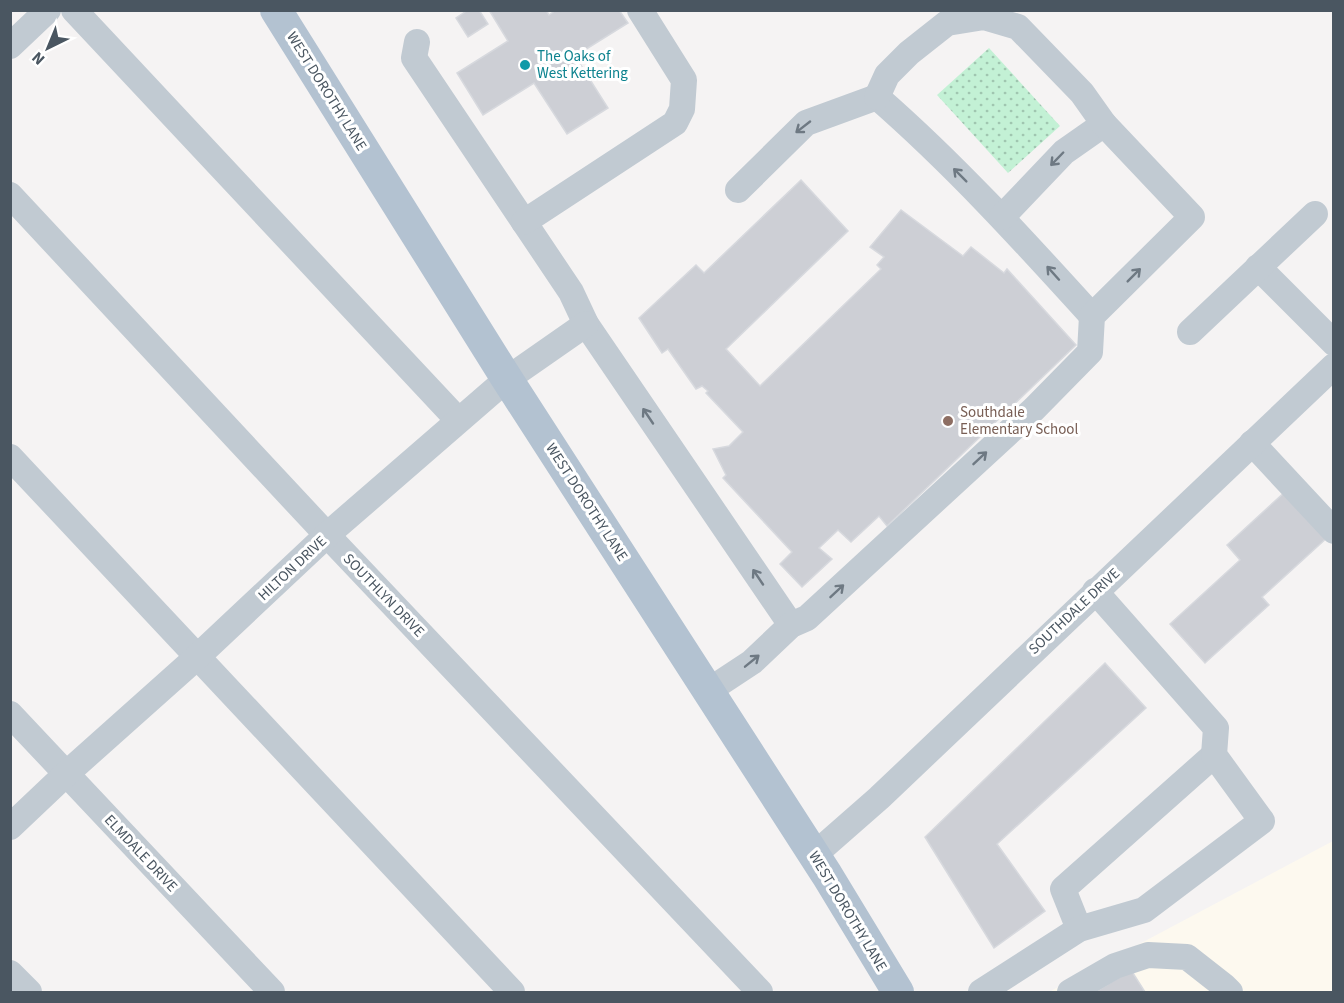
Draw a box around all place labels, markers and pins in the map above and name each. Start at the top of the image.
place label: The Oaks of West Kettering [537,46,628,84]
marker: The Oaks of West Kettering [518,58,532,72]
place label: Southdale Elementary School [960,402,1078,440]
marker: Southdale Elementary School [941,414,955,428]

